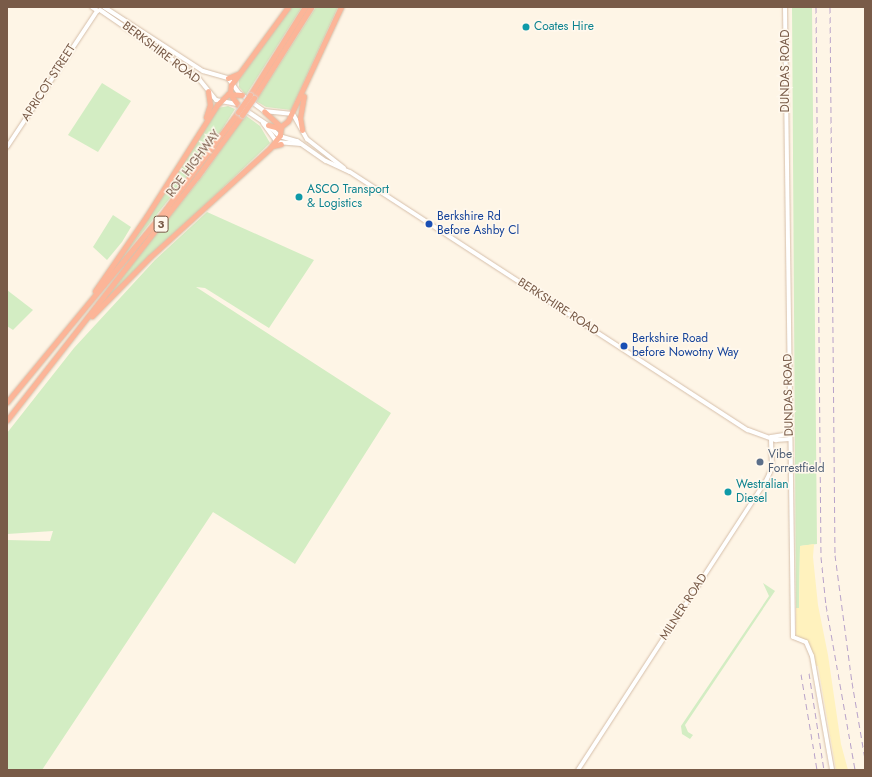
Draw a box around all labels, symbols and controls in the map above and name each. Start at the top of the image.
street label: BERKSHIRE ROAD [119,19,203,87]
place label: Coates Hire [534,20,594,34]
marker: Coates Hire [521,22,531,32]
street label: DUNDAS ROAD [779,30,793,112]
street label: APRICOT STREET [19,42,79,124]
street label: ROE HIGHWAY [164,128,224,200]
place label: ASCO Transport & Logistics [307,183,389,211]
marker: ASCO Transport & Logistics [294,192,304,202]
place label: Berkshire Rd Before Ashby Cl [437,210,519,238]
road number: 3 [153,215,169,233]
marker: Berkshire Rd Before Ashby Cl [424,219,434,229]
street label: BERKSHIRE ROAD [515,275,601,339]
place label: Berkshire Road before Nowotny Way [632,332,739,360]
marker: Berkshire Road before Nowotny Way [619,341,629,351]
street label: DUNDAS ROAD [781,353,797,437]
place label: Vibe Forrestfield [768,448,824,476]
marker: Vibe Forrestfield [755,457,765,467]
place label: Westralian Diesel [736,478,789,506]
marker: Westralian Diesel [723,487,733,497]
street label: MILNER ROAD [657,571,711,643]

